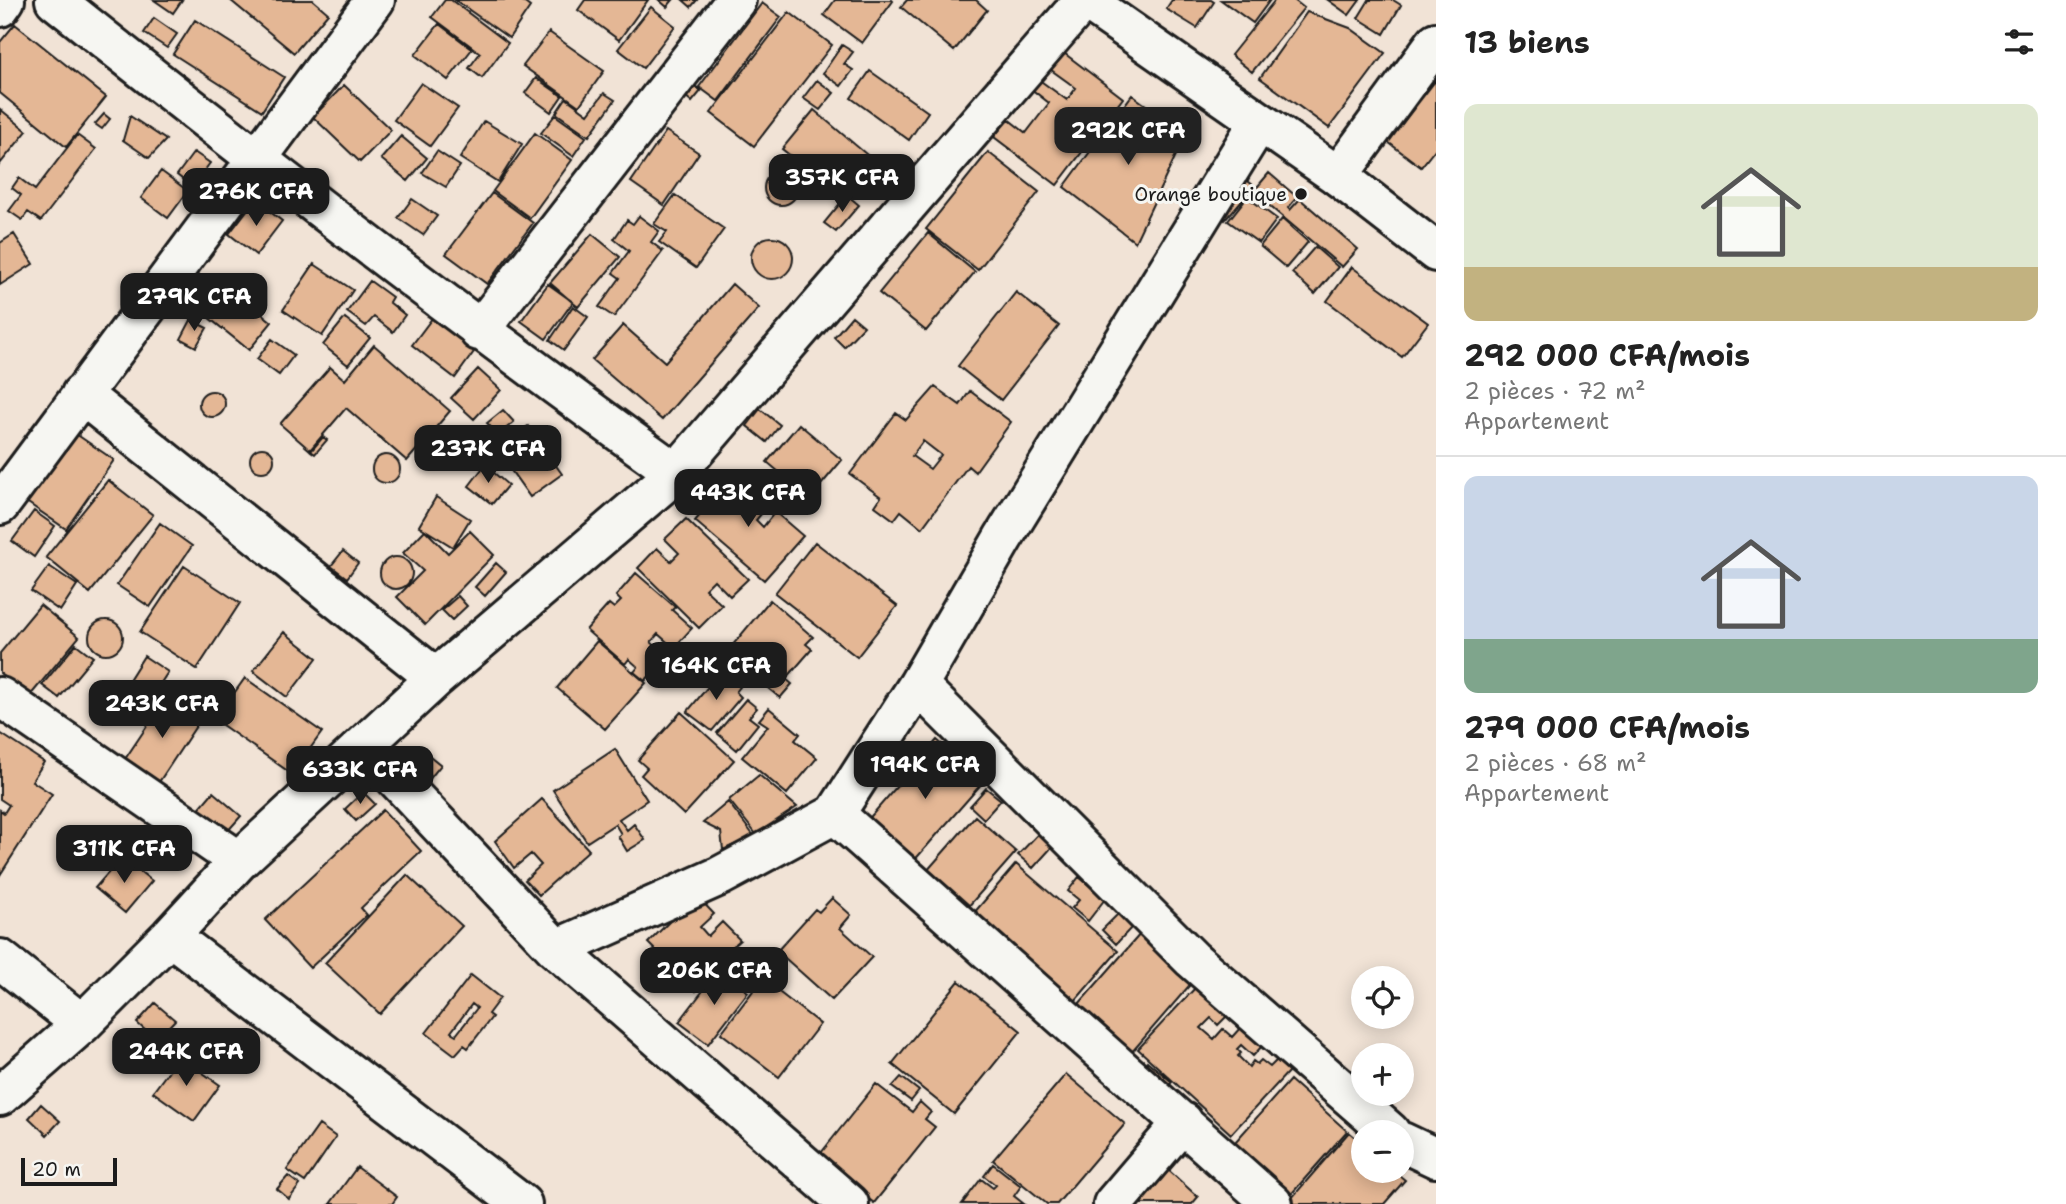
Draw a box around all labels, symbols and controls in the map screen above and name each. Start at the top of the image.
text: 13 biens [1464,22,1590,63]
icon: filters [2000,23,2038,61]
pin: 292K CFA [1056,108,1200,167]
text: 292K CFA [1070,115,1186,145]
icon: home [1688,149,1814,275]
pin: 357K CFA [770,154,914,214]
text: 357K CFA [785,162,899,192]
pin: 276K CFA [184,168,328,228]
text: 276K CFA [198,176,314,206]
place label: Orange boutique [1134,182,1287,207]
marker: Orange boutique [1293,186,1309,202]
pin: 279K CFA [122,274,266,333]
text: 279K CFA [136,281,252,311]
text: 292 000 CFA/mois [1464,335,1750,376]
text: 2 pièces · 72 m² [1464,376,1646,406]
text: Appartement [1464,406,1609,436]
pin: 237K CFA [416,426,560,485]
text: 237K CFA [430,433,546,463]
pin: 443K CFA [676,470,820,529]
text: 443K CFA [690,477,806,507]
icon: home [1688,521,1814,647]
pin: 164K CFA [644,642,788,702]
text: 164K CFA [661,650,771,680]
pin: 243K CFA [90,680,234,740]
text: 243K CFA [105,688,219,718]
text: 279 000 CFA/mois [1464,707,1750,748]
pin: 194K CFA [853,742,997,801]
pin: 633K CFA [288,746,432,806]
text: 2 pièces · 68 m² [1464,748,1647,778]
text: 194K CFA [870,749,980,779]
text: 633K CFA [302,754,418,784]
text: Appartement [1464,778,1609,808]
pin: 311K CFA [52,826,196,885]
text: 311K CFA [72,833,176,863]
pin: 206K CFA [642,948,786,1007]
text: 206K CFA [656,955,772,985]
map controls [1351,966,1414,1183]
button: locate [1351,966,1414,1029]
pin: 244K CFA [114,1028,258,1088]
text: 244K CFA [128,1036,244,1066]
button: + [1351,1043,1414,1106]
button: − [1351,1120,1414,1183]
scale bar [21,1155,117,1187]
text: 20 m [32,1157,81,1182]

